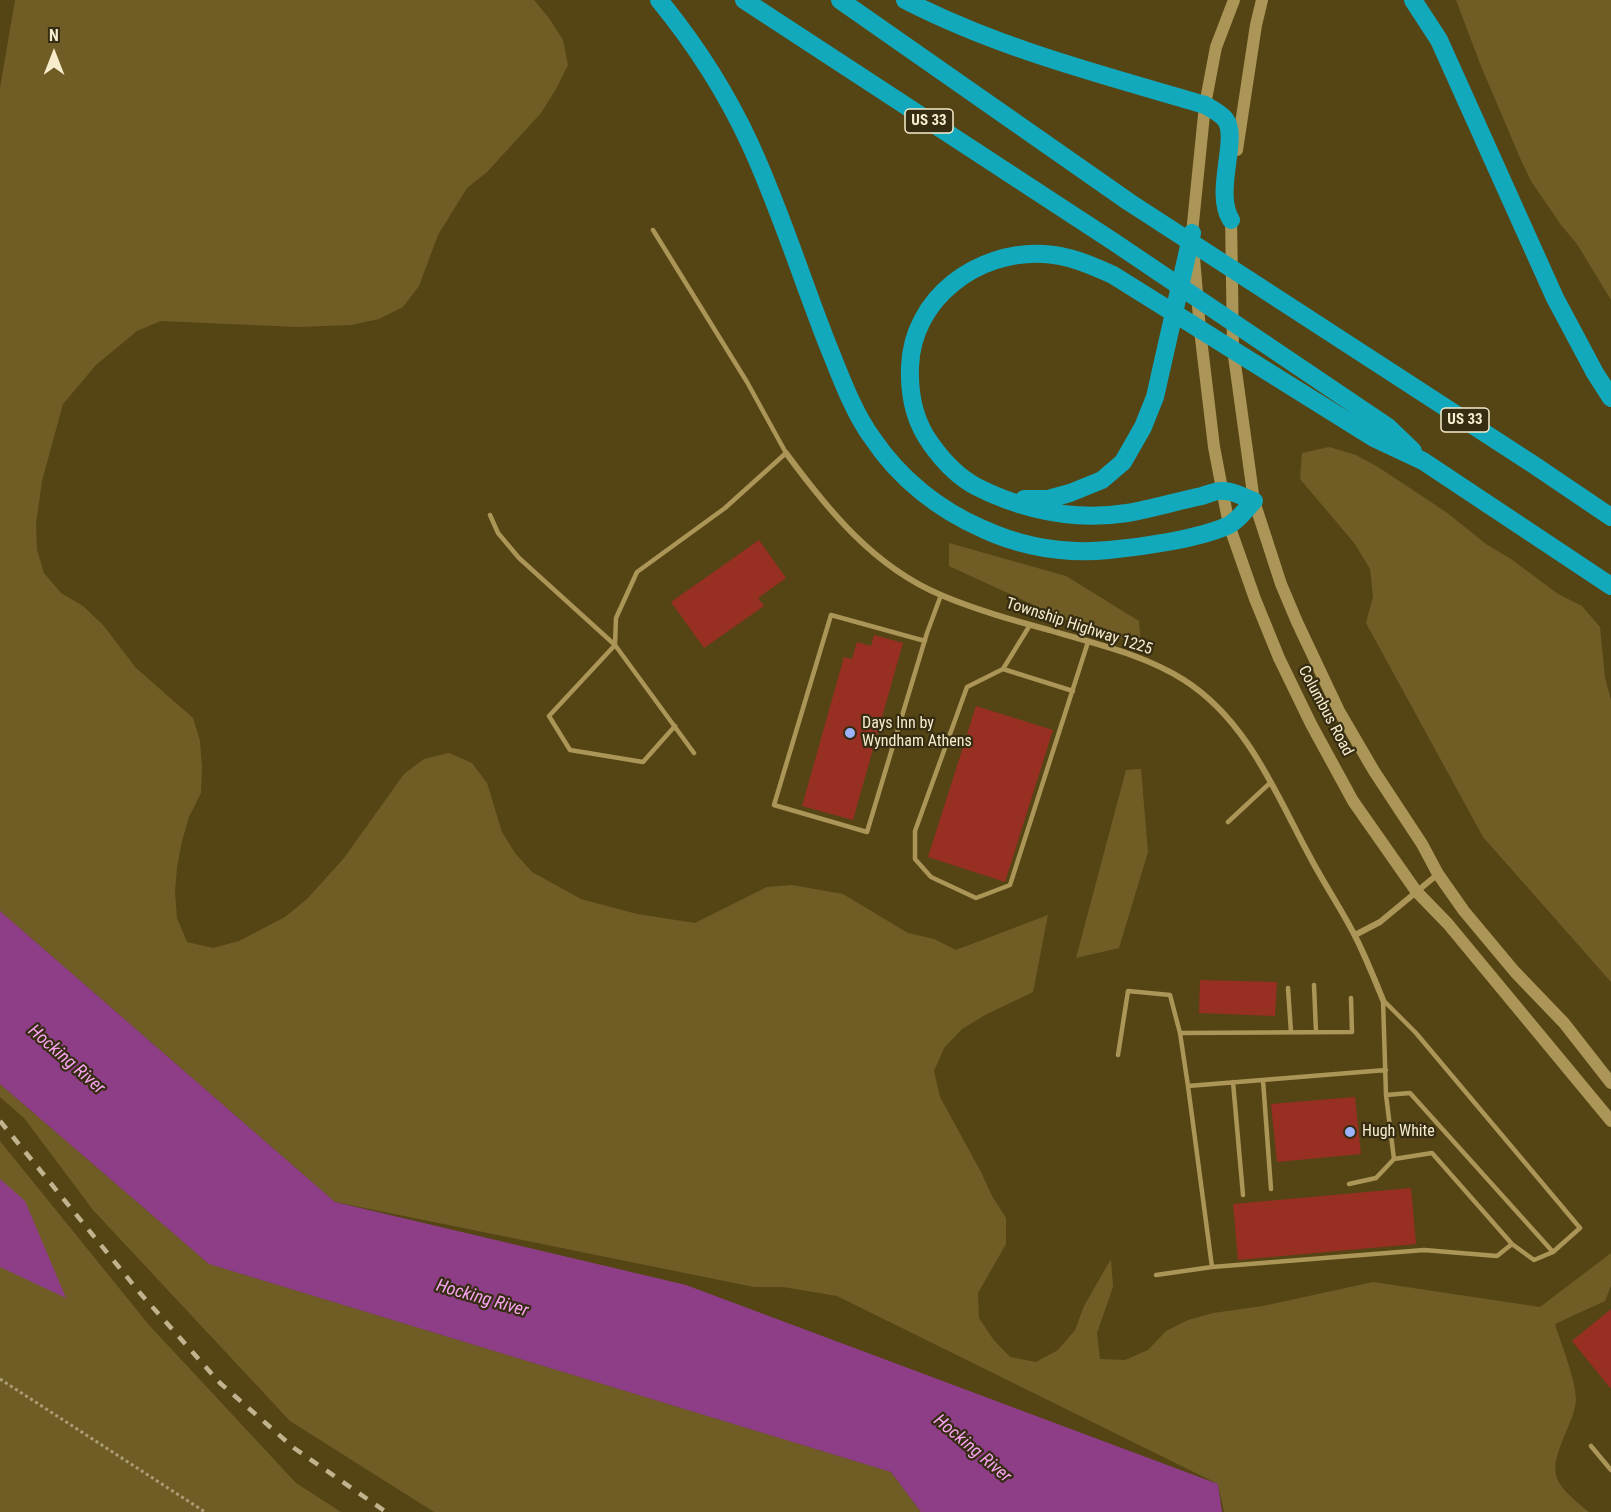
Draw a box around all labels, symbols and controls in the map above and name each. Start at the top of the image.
north arrow [24,24,84,84]
text: N [49,26,59,45]
road number: US 33 [905,109,953,133]
road number: US 33 [1441,408,1489,432]
street label: Township Highway 1225 [1003,594,1155,660]
street label: Columbus Road [1293,663,1357,759]
place label: Days Inn by Wyndham Athens [862,714,972,752]
marker: Days Inn by Wyndham Athens [843,726,857,740]
water label: Hocking River [23,1021,109,1099]
place label: Hugh White [1362,1122,1435,1142]
marker: Hugh White [1343,1125,1357,1139]
water label: Hocking River [433,1276,531,1322]
water label: Hocking River [929,1410,1015,1488]

